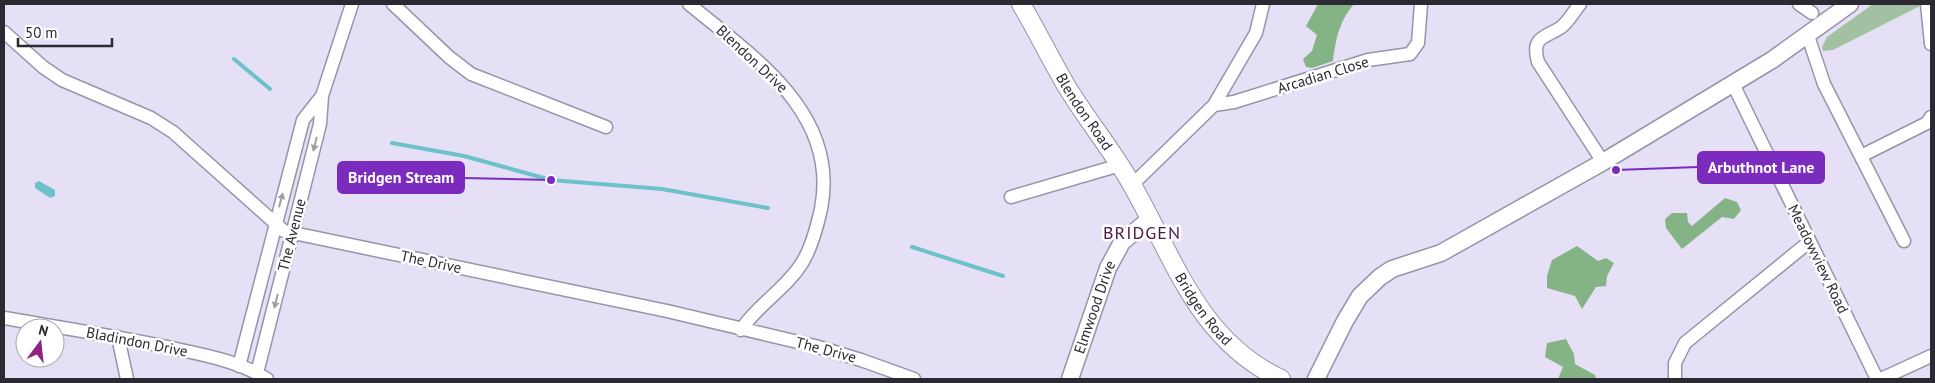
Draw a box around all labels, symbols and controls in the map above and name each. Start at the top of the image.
scale bar [18,15,111,47]
street label: Blendon Drive [713,21,792,97]
text: 50 m [25,23,58,42]
street label: Arcadian Close [1275,52,1371,97]
street label: Blendon Road [1052,70,1117,154]
one-way arrow [311,136,319,151]
callout: Arbuthnot Lane [1698,152,1824,183]
text: Arbuthnot Lane [1708,157,1814,177]
callout: Bridgen Stream [338,162,464,193]
text: Bridgen Stream [348,167,454,187]
one-way arrow [278,192,286,207]
street label: The Avenue [273,196,310,273]
street label: Meadowview Road [1784,201,1853,316]
district label: BRIDGEN [1103,221,1181,244]
street label: The Drive [399,246,463,277]
street label: Elmwood Drive [1069,257,1119,356]
street label: Bridgen Road [1171,269,1236,349]
one-way arrow [271,294,279,309]
north arrow [15,318,65,368]
text: N [37,321,50,340]
street label: Bladindon Drive [85,322,189,361]
street label: The Drive [794,332,858,367]

